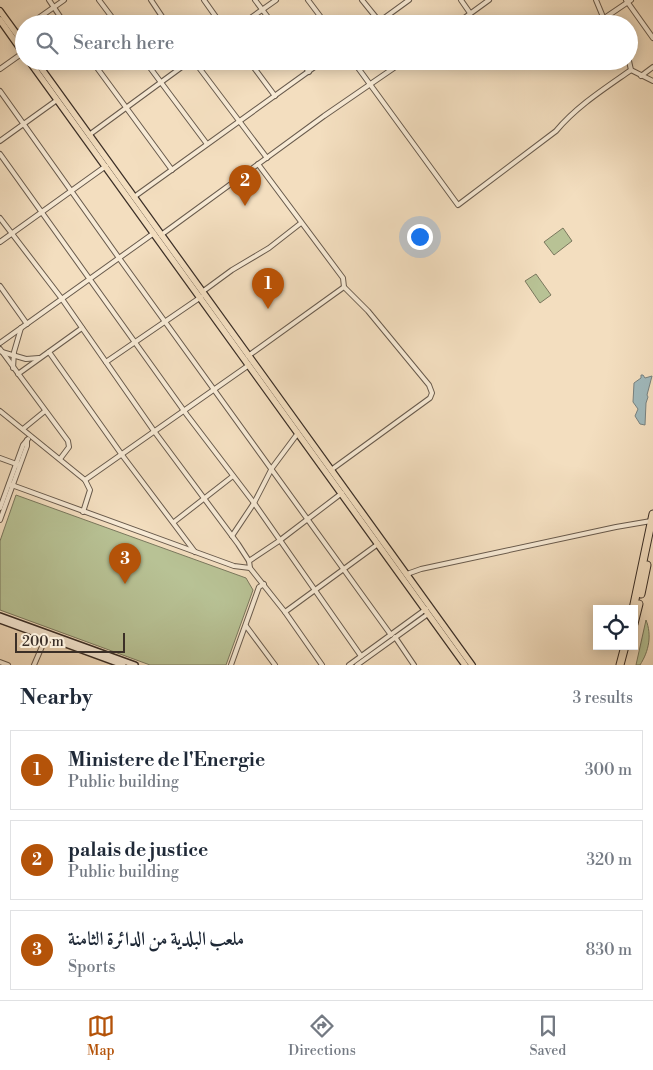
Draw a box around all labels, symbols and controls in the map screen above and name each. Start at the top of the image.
search box [15,15,638,70]
icon: search [33,29,61,57]
text: Search here [73,31,174,55]
pin: 2 [229,165,261,206]
your location [407,224,433,250]
pin: 1 [252,268,284,309]
pin: 3 [109,543,141,584]
map controls [593,605,638,650]
button: locate [593,605,638,650]
scale bar [15,630,125,653]
text: 200 m [22,633,64,651]
text: Nearby [20,685,93,711]
text: 3 results [572,688,633,708]
text: Ministere de l'Energie [68,748,265,772]
text: 1 [33,760,41,780]
text: 300 m [585,760,632,780]
text: Public building [68,772,179,792]
text: palais de justice [68,838,208,862]
text: 2 [32,850,42,870]
text: 320 m [586,850,632,870]
text: Public building [68,862,179,882]
text: ملعب البلدية من الدائرة الثامنة [68,927,244,951]
text: 3 [32,940,42,960]
text: 830 m [585,940,632,960]
text: Sports [68,957,115,977]
tab: Map [87,1012,115,1060]
tab: Directions [288,1012,356,1060]
tab: Saved [529,1012,566,1060]

